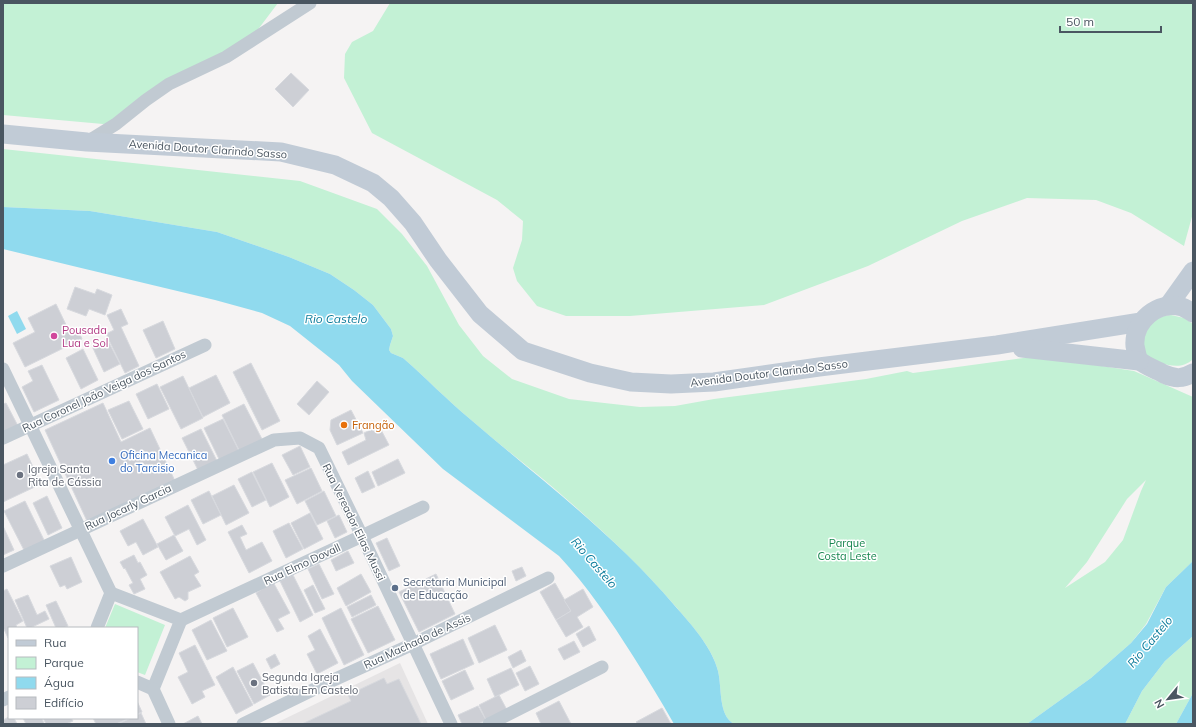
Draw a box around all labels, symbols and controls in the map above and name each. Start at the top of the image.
scale bar [1060,8,1161,34]
text: 50 m [1066,14,1094,29]
street label: Avenida Doutor Clarindo Sasso [128,136,288,162]
water label: Rio Castelo [305,311,367,326]
place label: Pousada Lua e Sol [62,323,108,350]
marker: Pousada Lua e Sol [49,331,59,341]
street label: Rua Coronel João Veiga dos Santos [20,347,188,435]
street label: Avenida Doutor Clarindo Sasso [689,356,849,390]
place label: Frangão [352,418,395,432]
marker: Frangão [339,420,349,430]
place label: Oficina Mecanica do Tarcisio [120,448,207,475]
marker: Oficina Mecanica do Tarcisio [107,456,117,466]
street label: Rua Vereador Elias Mussi [320,461,388,583]
place label: Igreja Santa Rita de Cássia [28,462,101,489]
marker: Igreja Santa Rita de Cássia [15,470,25,480]
street label: Rua Jocarly Garcia [82,481,174,533]
water label: Rio Castelo [568,534,621,591]
park label: Parque Costa Leste [817,536,877,563]
street label: Rua Elmo Dovall [261,540,343,588]
place label: Secretaria Municipal de Educação [403,575,506,602]
marker: Secretaria Municipal de Educação [390,583,400,593]
street label: Rua Machado de Assis [361,610,473,672]
water label: Rio Castelo [1124,613,1176,670]
legend [8,627,138,719]
text: Rua [44,635,66,650]
text: Parque [44,655,84,670]
place label: Segunda Igreja Batista Em Castelo [262,670,358,697]
text: Água [44,675,74,690]
marker: Segunda Igreja Batista Em Castelo [249,678,259,688]
north arrow [1148,679,1188,719]
text: Edifício [44,695,84,710]
text: N [1151,697,1167,711]

